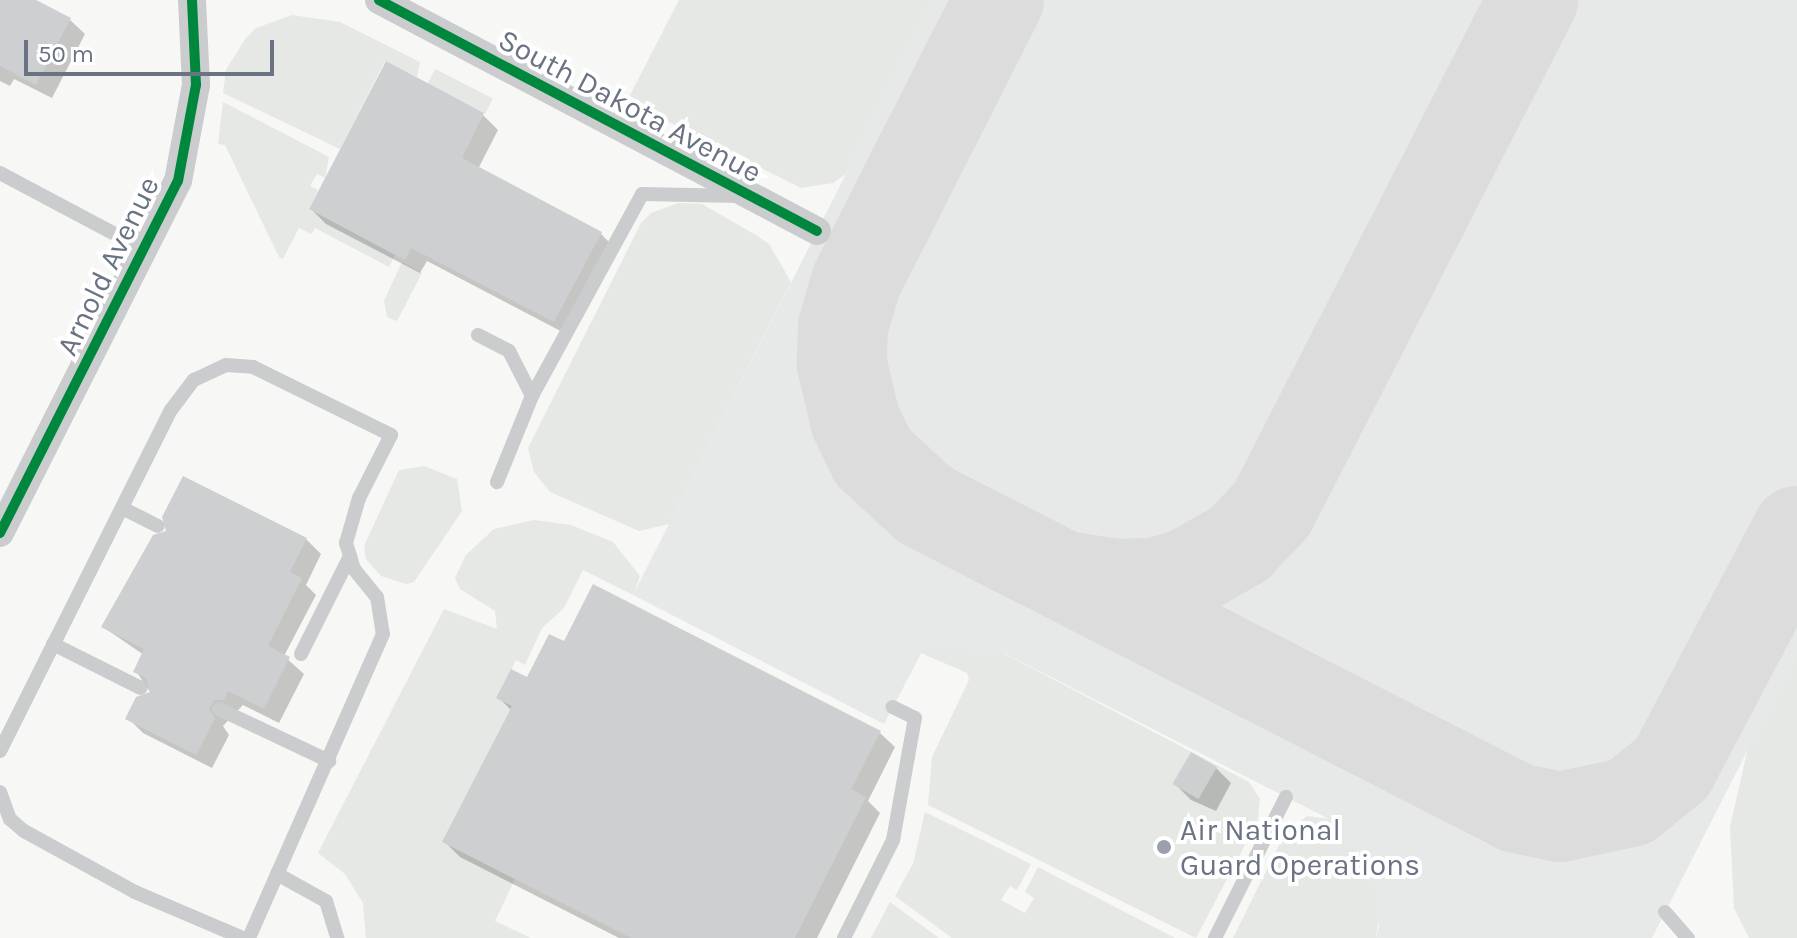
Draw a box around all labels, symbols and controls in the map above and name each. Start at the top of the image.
street label: South Dakota Avenue [492,21,768,191]
scale bar [28,24,278,74]
text: 50 m [38,40,94,68]
street label: Arnold Avenue [49,171,167,361]
place label: Air National Guard Operations [1180,812,1420,882]
marker: Air National Guard Operations [1155,838,1173,856]

